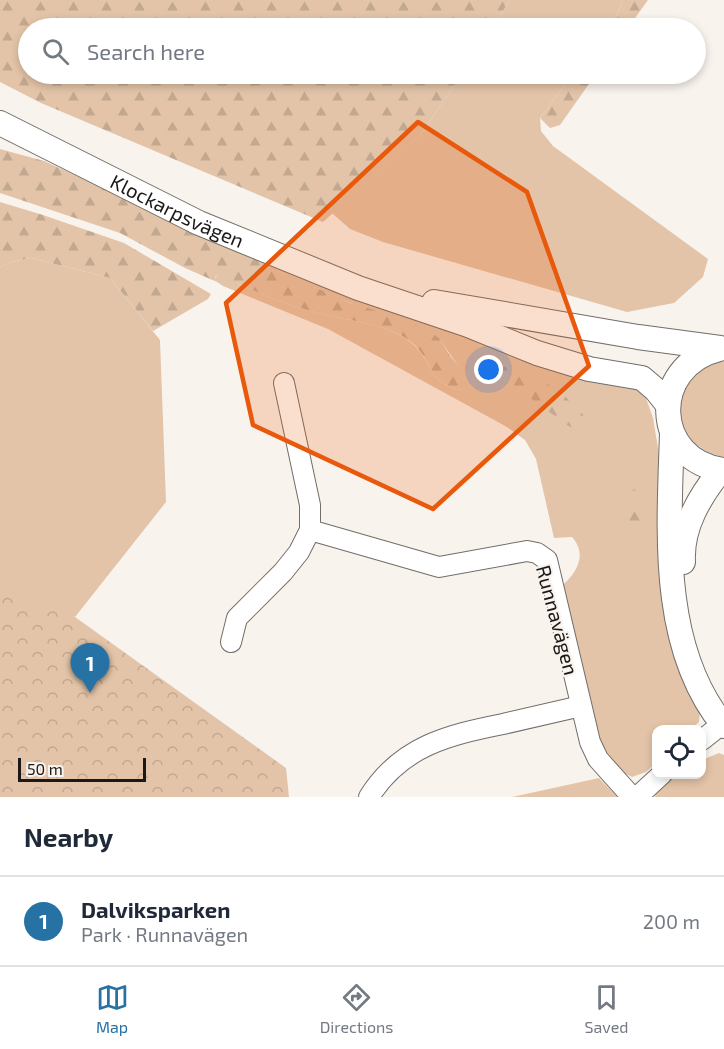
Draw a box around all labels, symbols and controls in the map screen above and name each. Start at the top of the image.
search box [18,18,706,84]
icon: search [39,35,72,68]
text: Search here [87,38,205,64]
street label: Klockarpsvägen [107,169,248,252]
your location [474,355,503,384]
street label: Runnavägen [532,562,584,678]
pin: 1 [70,644,110,693]
map controls [652,725,706,779]
button: locate [652,725,706,779]
scale bar [18,755,146,782]
text: 50 m [27,759,63,778]
text: Nearby [24,821,113,852]
text: Dalviksparken [81,896,230,922]
text: 1 [39,909,48,933]
text: 200 m [643,909,700,933]
text: Park · Runnavägen [81,922,248,946]
tab: Map [96,981,129,1036]
tab: Directions [320,981,393,1036]
tab: Saved [585,981,628,1036]

